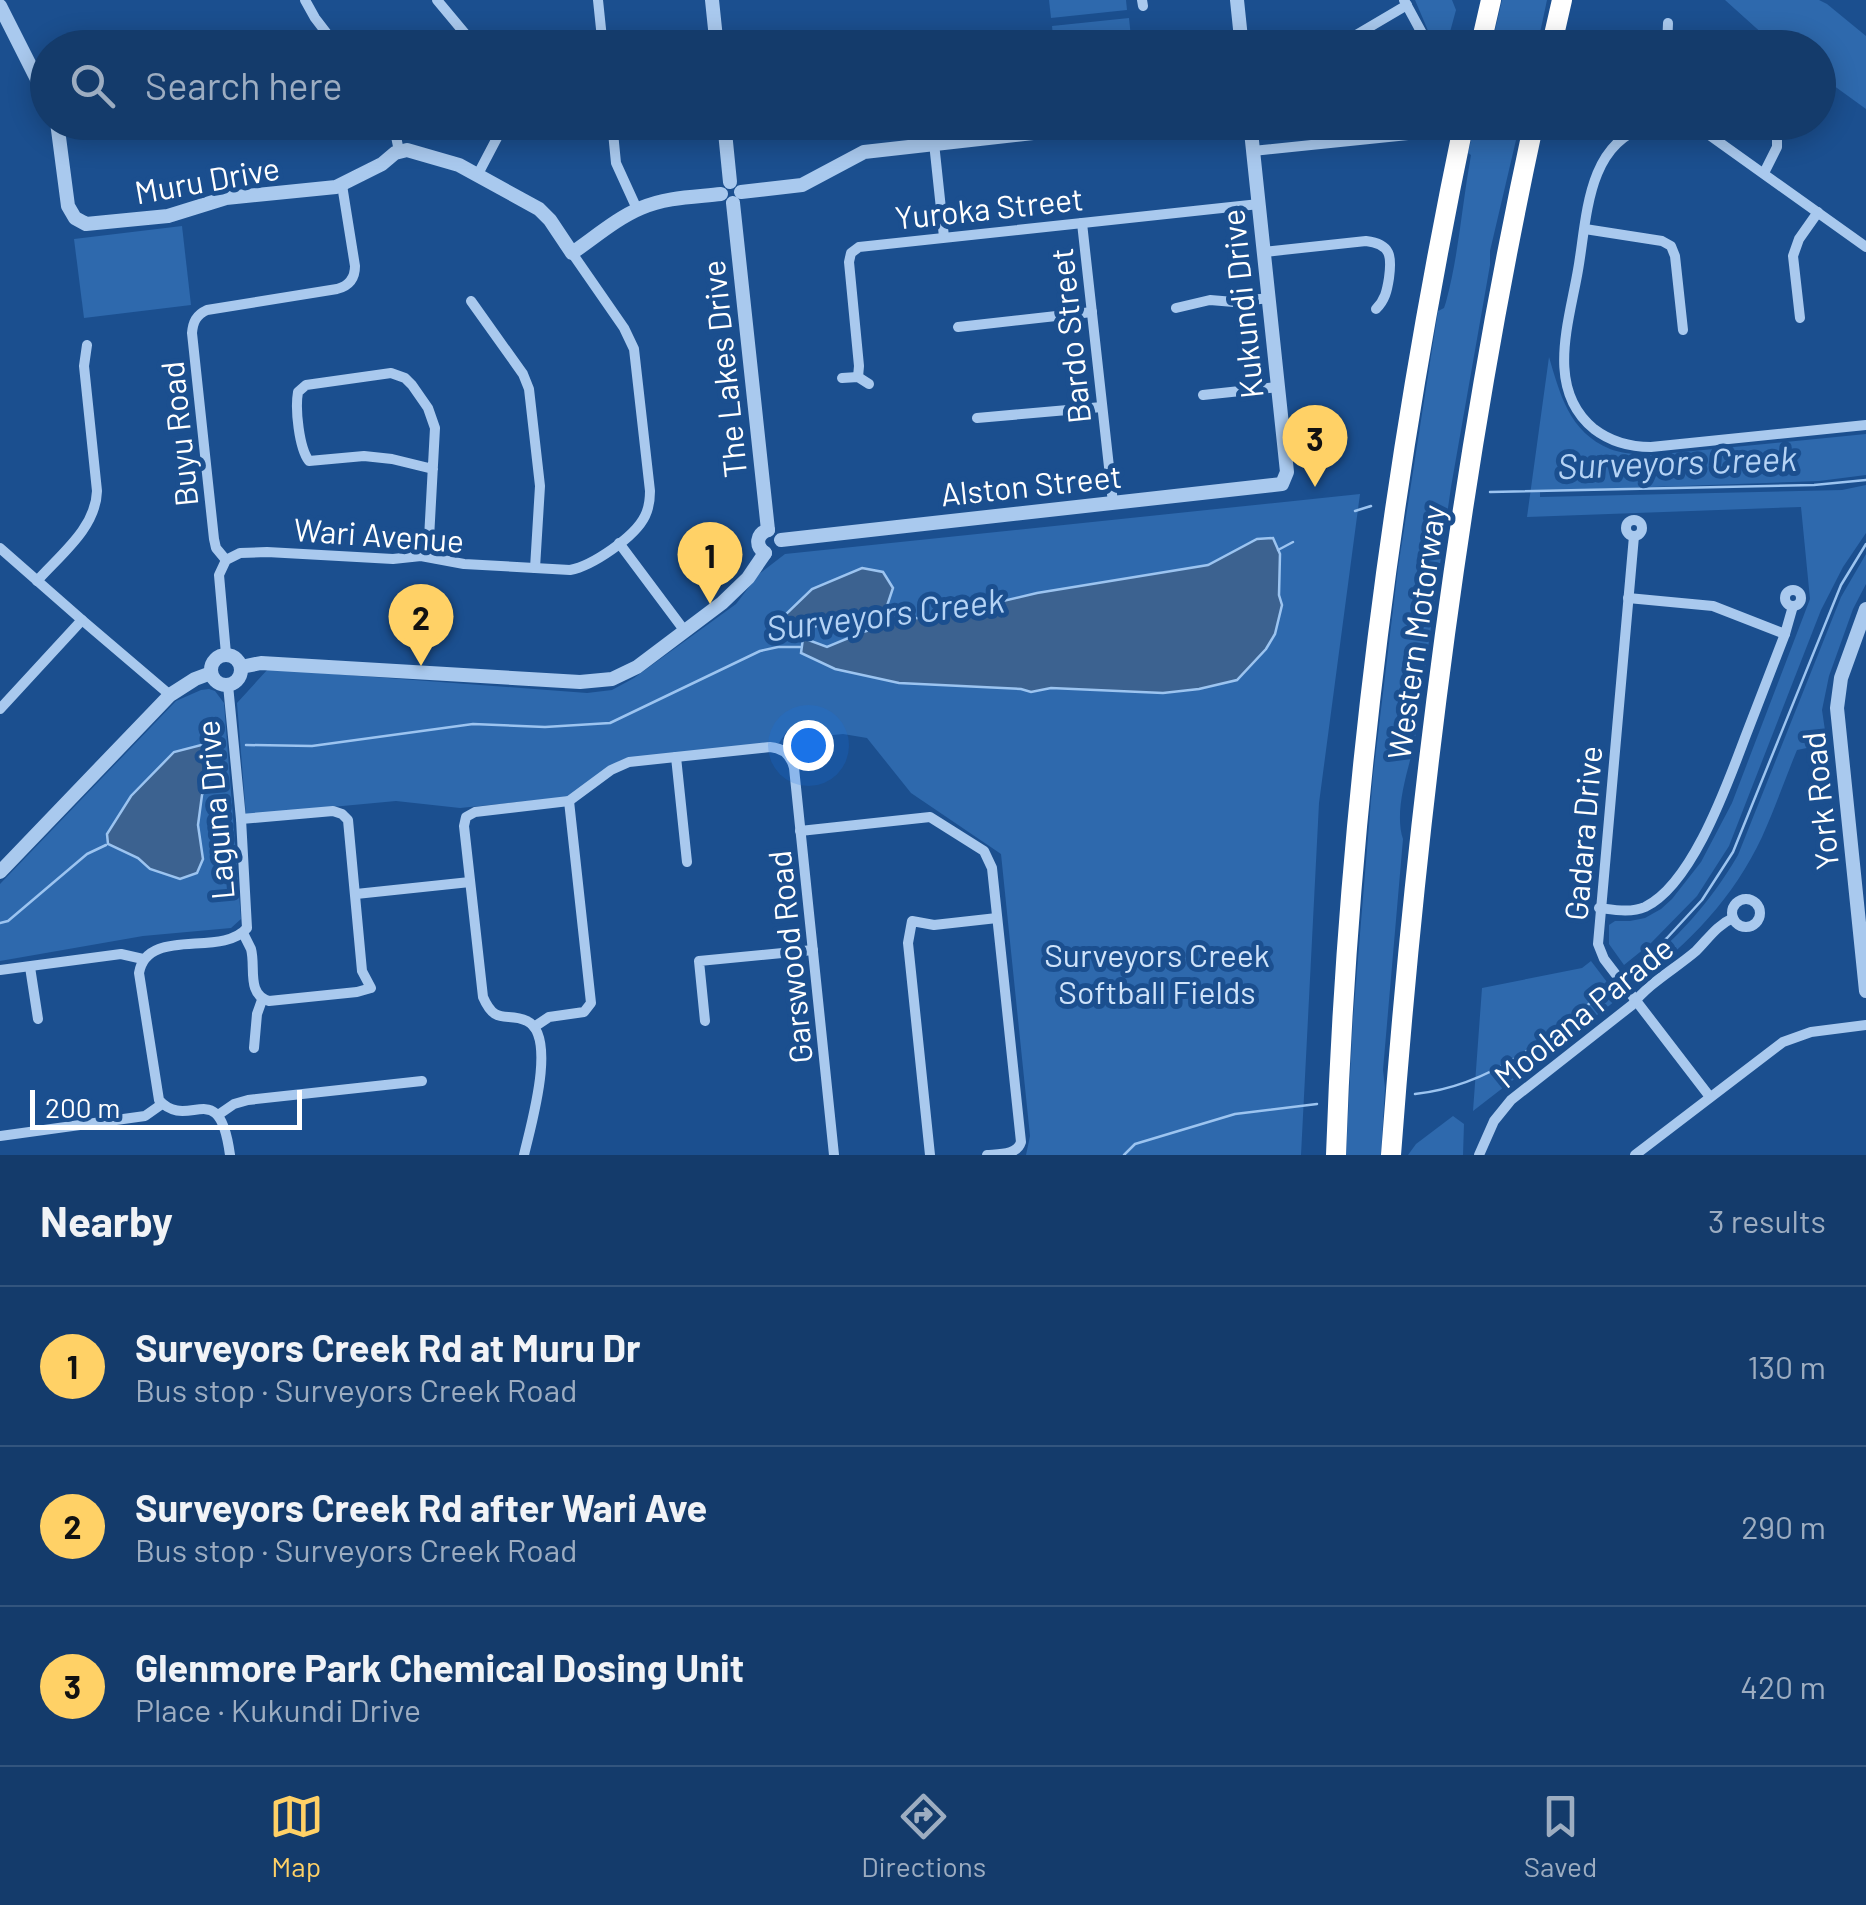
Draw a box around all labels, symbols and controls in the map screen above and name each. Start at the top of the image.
search box [30,30,1836,140]
icon: search [65,58,120,113]
text: Search here [145,62,343,108]
street label: Muru Drive [132,148,282,210]
street label: Yuroka Street [893,178,1085,236]
street label: Kukundi Drive [1212,207,1270,401]
street label: Bardo Street [1041,246,1097,426]
street label: The Lakes Drive [693,258,753,480]
street label: Buyu Road [151,359,205,509]
pin: 3 [1282,404,1348,487]
water label: Surveyors Creek [1557,436,1797,486]
street label: Alston Street [939,456,1123,512]
street label: Western Motorway [1378,502,1452,762]
street label: Wari Avenue [292,509,466,559]
pin: 1 [678,522,742,604]
water label: Surveyors Creek [764,578,1006,648]
pin: 2 [388,584,454,666]
street label: Laguna Drive [187,719,241,901]
your location [783,720,834,771]
street label: York Road [1793,730,1845,872]
street label: Gadara Drive [1555,744,1609,922]
street label: Garswood Road [759,849,819,1065]
street label: Moolana Parade [1486,927,1680,1095]
park label: Surveyors Creek Softball Fields [1044,935,1270,1010]
scale bar [30,1085,302,1130]
text: 200 m [45,1090,120,1124]
text: Nearby [40,1195,173,1245]
text: 3 results [1708,1201,1826,1239]
text: Surveyors Creek Rd at Muru Dr [135,1324,641,1370]
text: 1 [67,1347,78,1385]
text: 130 m [1747,1347,1826,1385]
text: Bus stop · Surveyors Creek Road [135,1370,578,1408]
text: Surveyors Creek Rd after Wari Ave [135,1484,707,1530]
text: 2 [64,1507,81,1545]
text: 290 m [1741,1507,1826,1545]
text: Bus stop · Surveyors Creek Road [135,1530,578,1568]
text: Glenmore Park Chemical Dosing Unit [135,1644,744,1690]
text: 3 [64,1667,81,1705]
text: 420 m [1740,1667,1826,1705]
text: Place · Kukundi Drive [135,1690,421,1728]
tab: Map [269,1789,324,1883]
tab: Directions [861,1789,986,1883]
tab: Saved [1524,1789,1597,1883]

